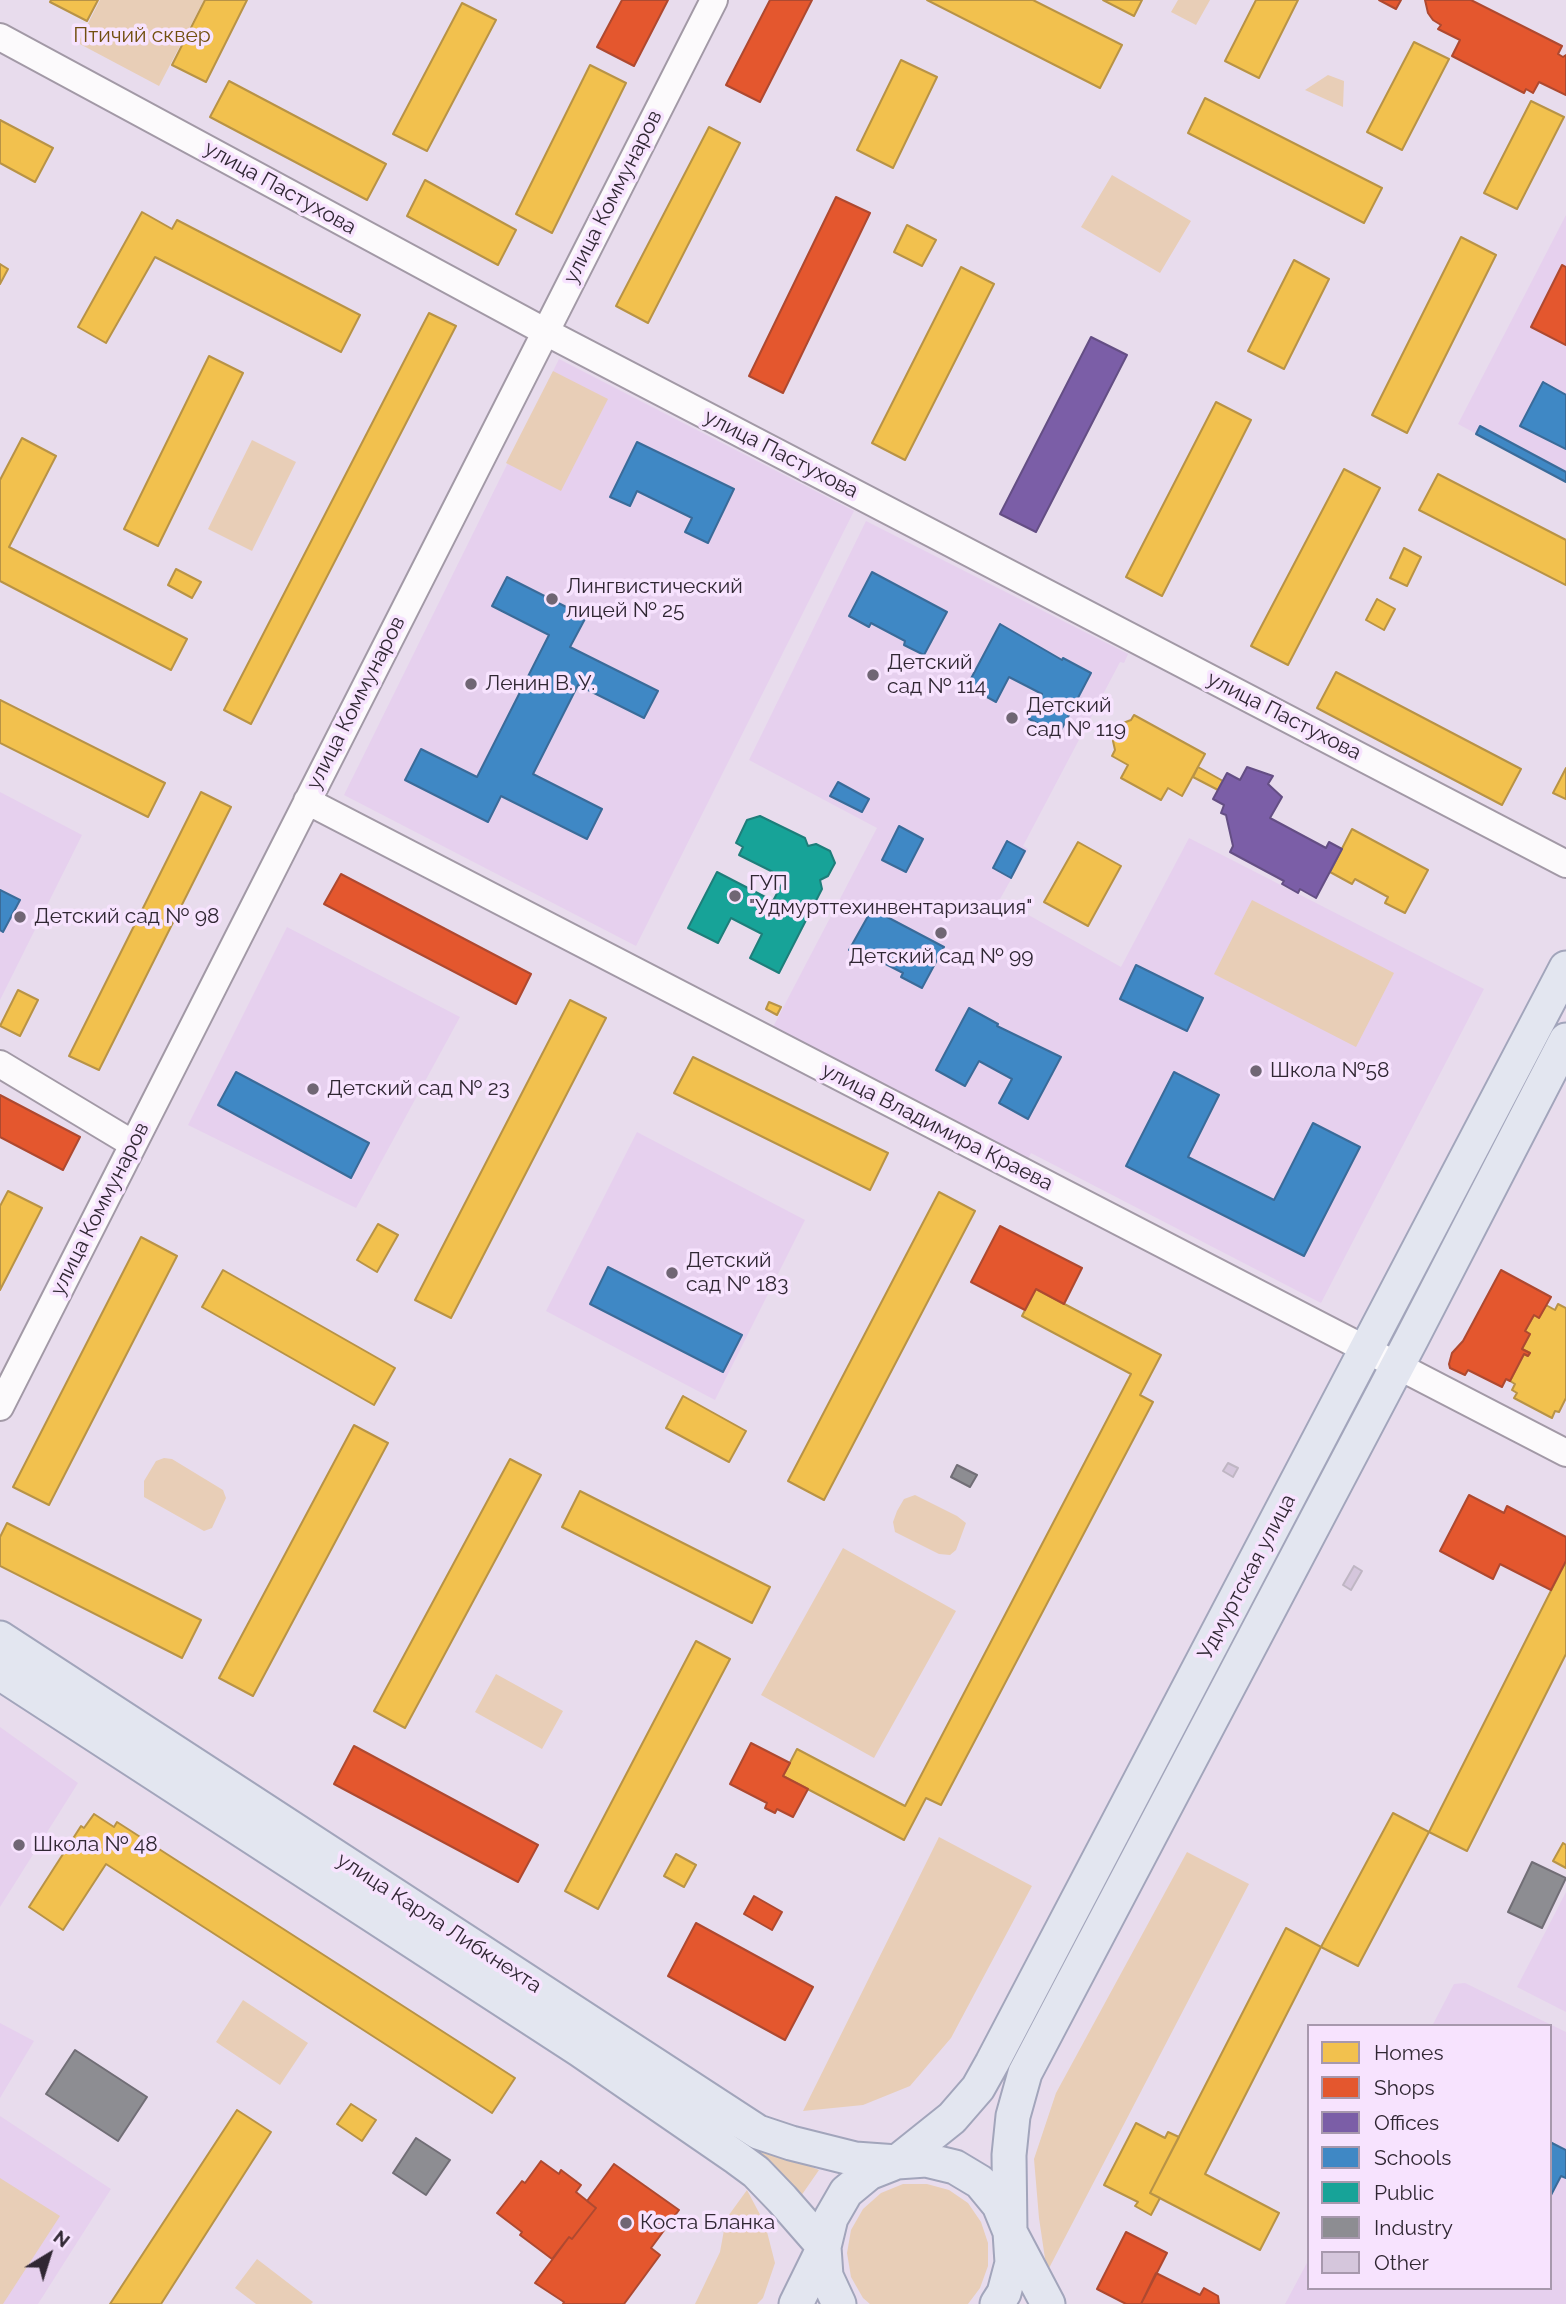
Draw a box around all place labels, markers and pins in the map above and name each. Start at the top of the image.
place label: Лингвистический лицей № 25 [566,574,743,624]
marker: Лингвистический лицей № 25 [544,591,560,607]
place label: Детский сад № 114 [887,650,986,700]
marker: Детский сад № 114 [865,667,881,683]
place label: Ленин В. У. [485,671,595,697]
marker: Ленин В. У. [463,676,479,692]
place label: Детский сад № 119 [1026,693,1126,743]
marker: Детский сад № 119 [1004,710,1020,726]
place label: ГУП "Удмурттехинвентаризация" [749,871,1032,921]
marker: ГУП "Удмурттехинвентаризация" [727,888,743,904]
place label: Детский сад № 98 [34,904,219,930]
marker: Детский сад № 98 [12,909,28,925]
marker: Детский сад № 99 [933,925,949,941]
place label: Детский сад № 99 [848,944,1034,970]
place label: Школа №58 [1270,1058,1389,1084]
marker: Школа №58 [1248,1063,1264,1079]
place label: Детский сад № 23 [327,1076,510,1102]
marker: Детский сад № 23 [305,1081,321,1097]
place label: Детский сад № 183 [686,1248,788,1298]
marker: Детский сад № 183 [664,1265,680,1281]
place label: Школа № 48 [33,1832,158,1858]
marker: Школа № 48 [11,1837,27,1853]
place label: Коста Бланка [640,2210,775,2236]
marker: Коста Бланка [618,2215,634,2231]

